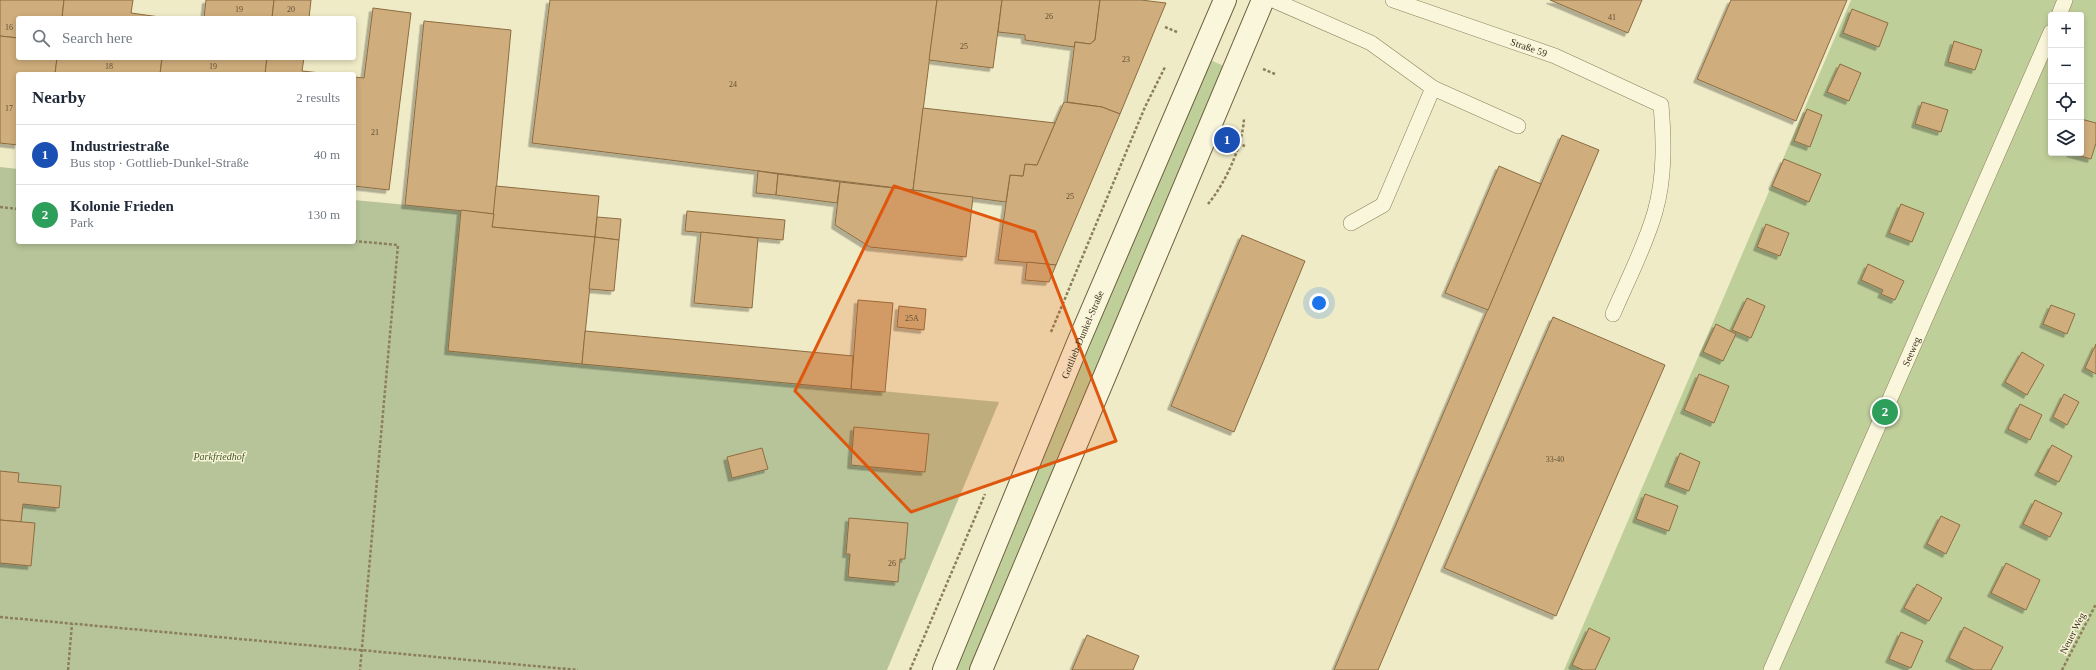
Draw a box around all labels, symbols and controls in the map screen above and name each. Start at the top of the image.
house number: 19 [235,5,243,14]
house number: 20 [287,5,295,14]
house number: 26 [1045,12,1053,21]
map controls [2048,12,2084,156]
button: + [2048,12,2084,48]
house number: 41 [1608,13,1616,22]
search box [16,16,356,60]
house number: 16 [5,23,13,32]
icon: search [30,27,52,49]
text: Search here [62,30,132,46]
street label: Straße 59 [1509,36,1549,59]
house number: 25 [960,42,968,51]
button: − [2048,48,2084,84]
house number: 23 [1122,55,1130,64]
house number: 18 [105,62,113,71]
house number: 19 [209,62,217,71]
house number: 24 [729,80,737,89]
button: locate [2048,84,2084,120]
text: Nearby [32,88,86,107]
text: 2 results [296,90,340,105]
house number: 17 [5,104,13,113]
button: layers [2048,120,2084,156]
pin: 1 [1214,125,1240,155]
house number: 21 [371,128,379,137]
text: Industriestraße [70,138,169,154]
text: 1 [42,147,48,162]
text: 40 m [314,147,340,162]
text: Bus stop · Gottlieb-Dunkel-Straße [70,155,249,170]
house number: 25 [1066,192,1074,201]
text: Kolonie Frieden [70,198,174,214]
text: 2 [42,207,48,222]
text: 130 m [307,207,340,222]
text: Park [70,215,94,230]
street label: Gottlieb-Dunkel-Straße [1059,288,1106,380]
your location [1309,293,1329,313]
house number: 25A [905,314,919,323]
street label: Seeweg [1900,335,1923,368]
pin: 2 [1872,397,1898,427]
park label: Parkfriedhof [192,451,246,462]
house number: 33-40 [1546,455,1564,464]
house number: 26 [888,559,896,568]
street label: Neuer Weg [2057,611,2088,656]

